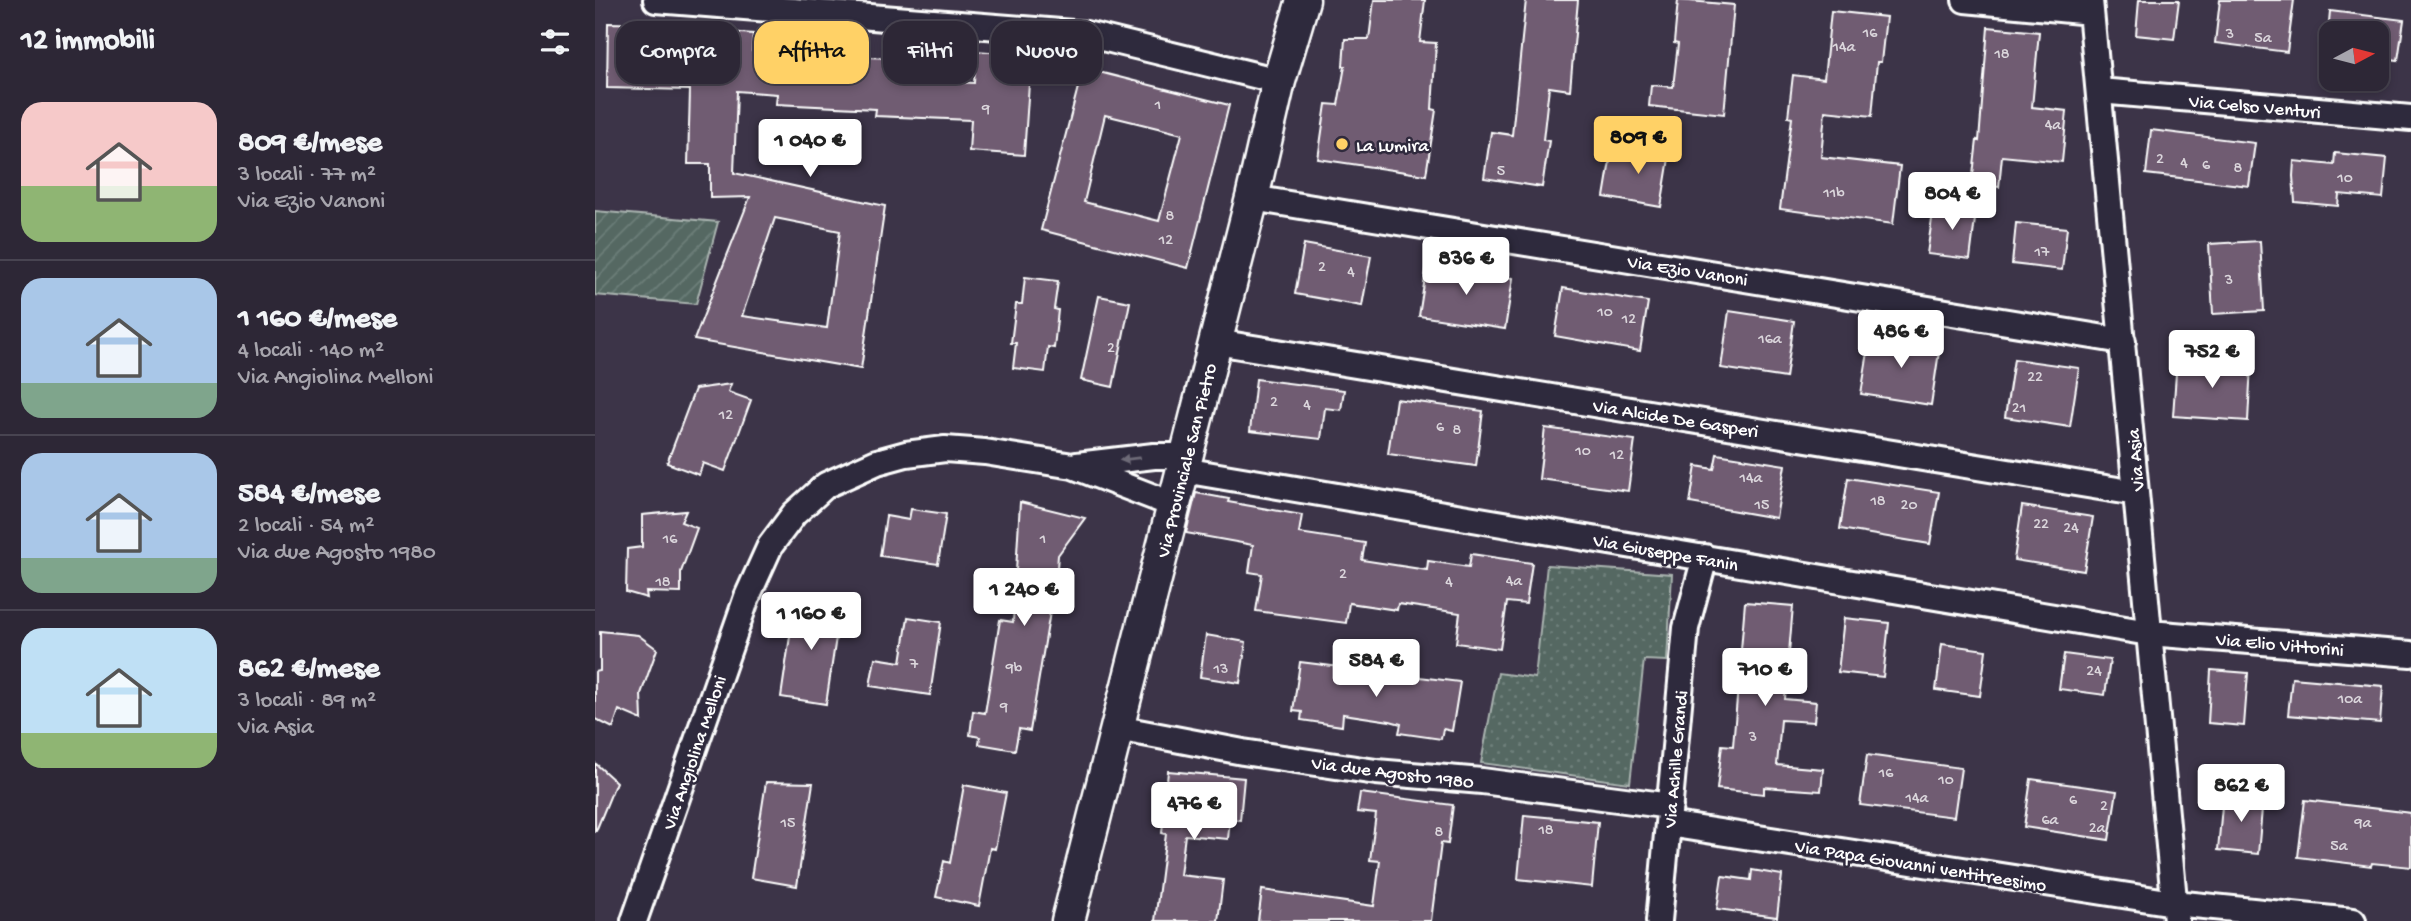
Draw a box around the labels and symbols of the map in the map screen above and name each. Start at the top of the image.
north arrow [2319,21,2389,91]
house number: 16 [1862,25,1878,44]
house number: 3 [2225,26,2234,45]
house number: 5a [2254,30,2273,49]
house number: 14a [1832,39,1857,58]
house number: 18 [1993,46,2010,65]
street label: Via Celso Venturi [2187,91,2322,126]
house number: 1 [1154,97,1161,116]
house number: 9 [981,101,990,120]
pin: 809 € [1589,116,1687,176]
house number: 4a [2045,117,2062,136]
pin: 1 040 € [745,120,875,179]
marker: La Lumira [1334,136,1350,152]
place label: La Lumira [1356,136,1430,159]
house number: 2 [2156,151,2164,170]
house number: 4 [2180,155,2188,174]
house number: 6 [2202,157,2211,176]
house number: 8 [2234,160,2243,179]
house number: 5 [1497,163,1505,182]
house number: 10 [2336,170,2353,189]
pin: 804 € [1903,173,2001,232]
house number: 11b [1822,185,1845,204]
house number: 8 [1166,208,1175,227]
house number: 12 [1158,232,1173,251]
pin: 836 € [1417,238,1515,297]
house number: 17 [2034,244,2050,263]
street label: Via Ezio Vanoni [1625,251,1749,293]
house number: 2 [1318,259,1326,278]
house number: 4 [1347,264,1355,283]
house number: 3 [2224,272,2233,291]
house number: 10 [1596,304,1613,323]
pin: 486 € [1852,310,1950,370]
house number: 12 [1621,311,1636,330]
pin: 752 € [2163,330,2261,390]
house number: 16a [1757,331,1783,350]
house number: 2 [1107,340,1115,359]
street label: Via Provinciale San Pietro [1153,361,1224,561]
house number: 22 [2027,369,2043,388]
house number: 2 [1270,394,1278,413]
street label: Via Alcide De Gasperi [1590,396,1760,445]
house number: 4 [1303,397,1311,416]
house number: 21 [2012,400,2026,419]
house number: 12 [718,407,733,426]
house number: 6 [1436,419,1445,438]
house number: 8 [1453,422,1462,441]
street label: Via Asia [2123,426,2152,493]
house number: 10 [1574,443,1591,462]
house number: 12 [1609,447,1624,466]
one-way arrow [1118,454,1140,465]
house number: 14a [1739,470,1764,489]
house number: 18 [1869,493,1886,512]
house number: 15 [1754,497,1769,516]
house number: 20 [1901,497,1917,516]
house number: 22 [2033,516,2049,535]
house number: 24 [2063,520,2079,539]
street label: Via Giuseppe Fanin [1590,530,1740,579]
house number: 16 [662,531,678,550]
house number: 1 [1039,531,1046,550]
house number: 2 [1339,566,1347,585]
pin: 1 240 € [959,568,1089,628]
house number: 4a [1506,573,1523,592]
house number: 18 [654,574,671,593]
house number: 4 [1445,574,1453,593]
pin: 1 160 € [746,592,876,652]
street label: Via Elio Vittorini [2214,629,2345,664]
pin: 584 € [1327,640,1425,699]
pin: 710 € [1716,648,1814,708]
house number: 7 [909,656,919,675]
house number: 9b [1005,660,1023,679]
house number: 13 [1213,661,1228,680]
house number: 24 [2086,663,2102,682]
street label: Via Angiolina Melloni [659,673,733,834]
street label: Via Achille Grandi [1660,690,1695,830]
house number: 10a [2337,691,2363,710]
house number: 9 [999,699,1008,718]
house number: 3 [1748,729,1757,748]
street label: Via due Agosto 1980 [1309,753,1475,796]
pin: 862 € [2192,764,2290,824]
house number: 16 [1878,765,1894,784]
house number: 10 [1937,772,1954,791]
pin: 476 € [1145,782,1243,842]
house number: 14a [1905,790,1930,809]
house number: 6 [2069,792,2078,811]
house number: 2 [2100,798,2108,817]
house number: 6a [2042,812,2060,831]
house number: 15 [780,815,795,834]
house number: 9a [2354,815,2373,834]
house number: 2a [2089,820,2106,839]
house number: 18 [1537,822,1554,841]
house number: 8 [1435,824,1444,843]
street label: Via Papa Giovanni ventitreesimo [1792,836,2048,899]
house number: 5a [2330,838,2349,857]

